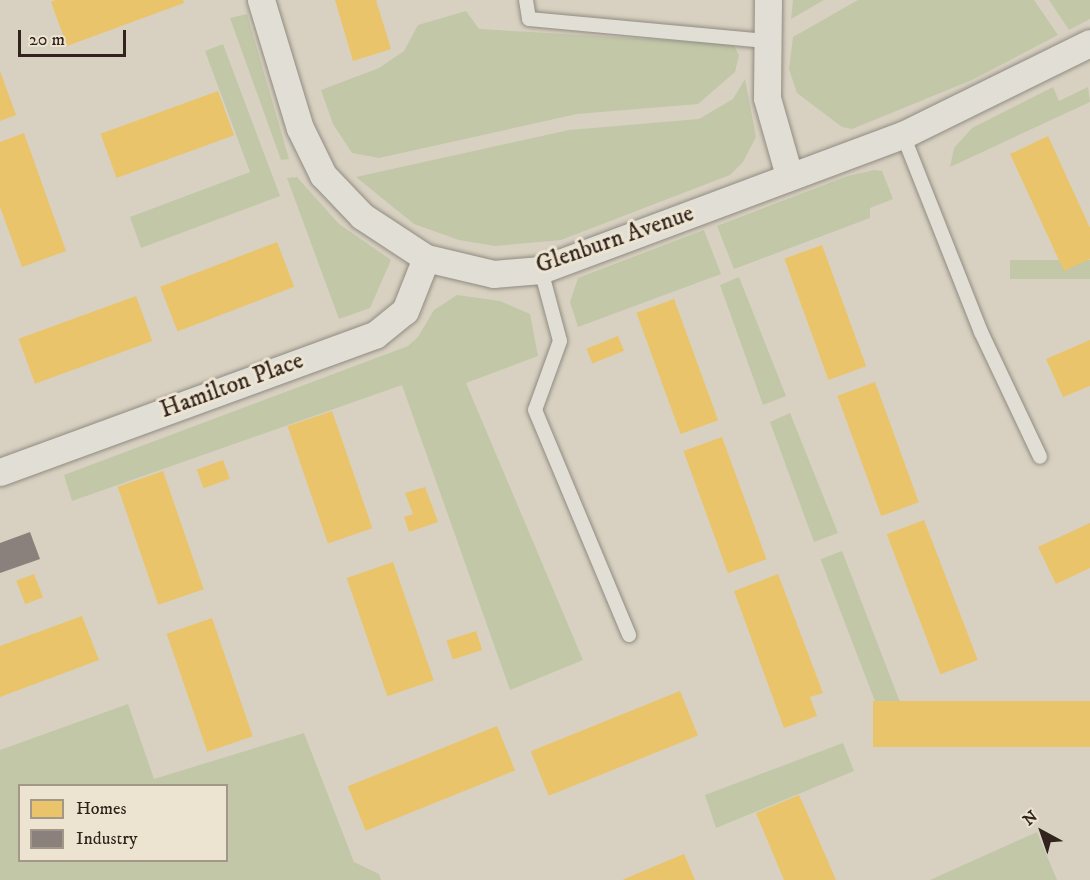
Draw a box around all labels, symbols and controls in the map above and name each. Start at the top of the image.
scale bar [21,18,129,56]
text: 20 m [29,29,65,51]
street label: Glenburn Avenue [532,200,698,280]
street label: Hamilton Place [156,347,308,425]
legend [18,784,228,862]
text: Homes [76,798,127,820]
north arrow [1012,802,1072,862]
text: N [1019,806,1042,830]
text: Industry [76,828,137,850]

